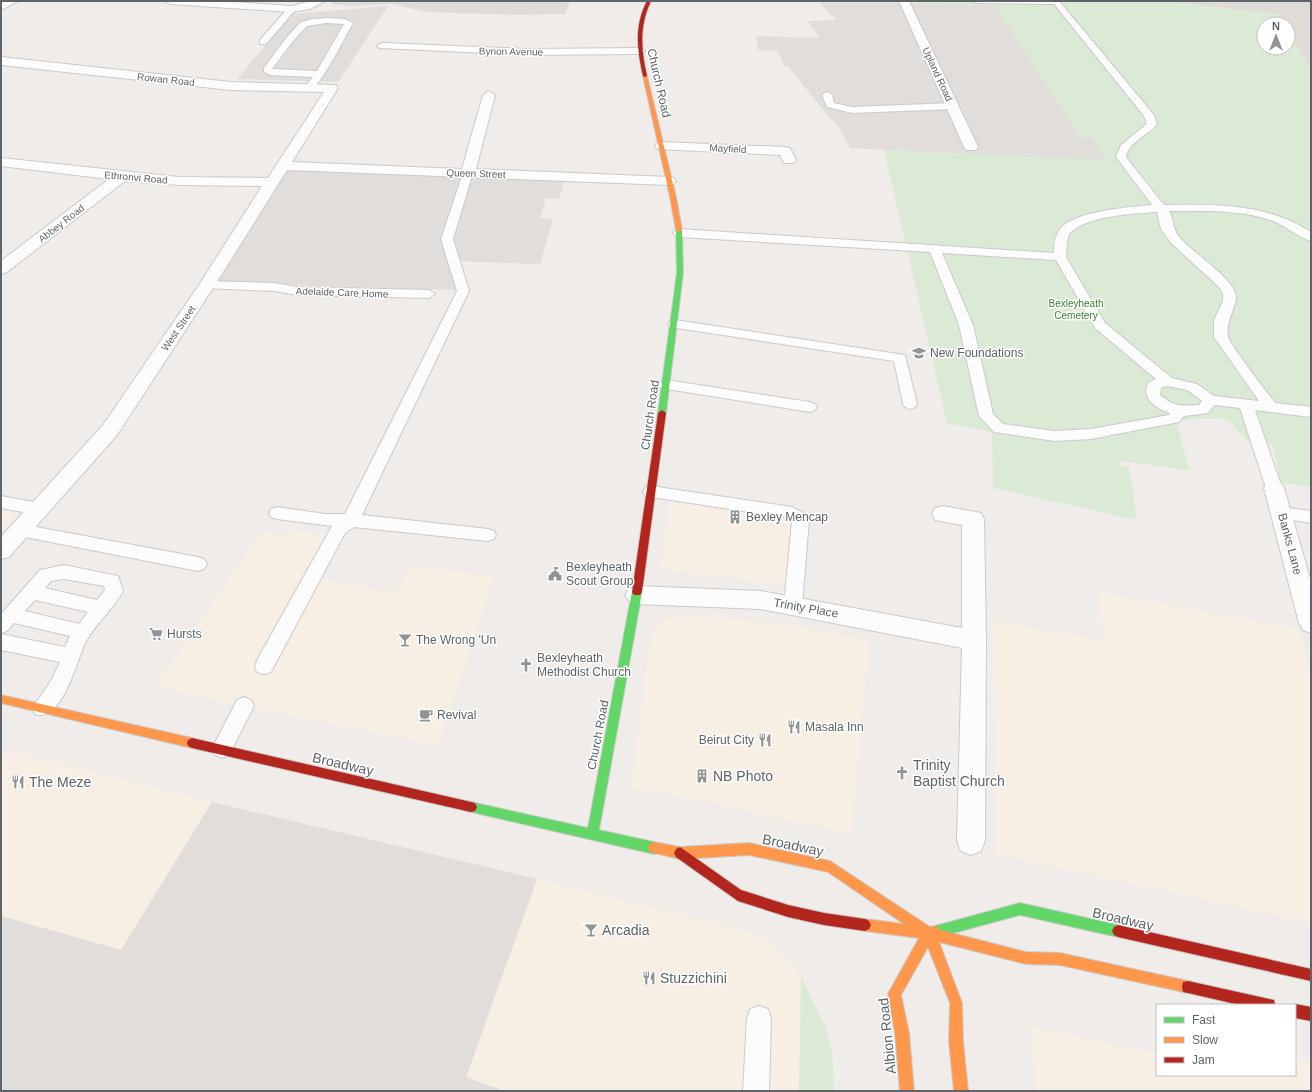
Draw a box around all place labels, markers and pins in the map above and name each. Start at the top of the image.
school or university icon: New Foundations [911,345,927,361]
place label: New Foundations [930,346,1023,360]
building icon: Bexley Mencap [727,509,743,525]
place label: Bexley Mencap [746,510,828,524]
place label: Bexleyheath Scout Group [566,560,634,588]
public building icon: Bexleyheath Scout Group [547,566,563,582]
supermarket icon: Hursts [148,626,164,642]
place label: Hursts [167,627,202,641]
bar icon: The Wrong 'Un [397,632,413,648]
place label: The Wrong 'Un [416,633,496,647]
place label: Bexleyheath Methodist Church [537,651,631,679]
church icon: Bexleyheath Methodist Church [518,657,534,673]
cafe icon: Revival [418,707,434,723]
place label: Revival [437,708,476,722]
restaurant icon: Masala Inn [786,719,802,735]
place label: Masala Inn [805,720,864,734]
restaurant icon: Beirut City [757,732,773,748]
place label: Beirut City [699,733,754,747]
place label: Trinity Baptist Church [913,757,1005,789]
church icon: Trinity Baptist Church [894,765,910,781]
building icon: NB Photo [694,768,710,784]
place label: NB Photo [713,768,773,784]
restaurant icon: The Meze [10,774,26,790]
place label: The Meze [29,774,91,790]
bar icon: Arcadia [583,922,599,938]
place label: Arcadia [602,922,650,938]
restaurant icon: Stuzzichini [641,970,657,986]
place label: Stuzzichini [660,970,727,986]

